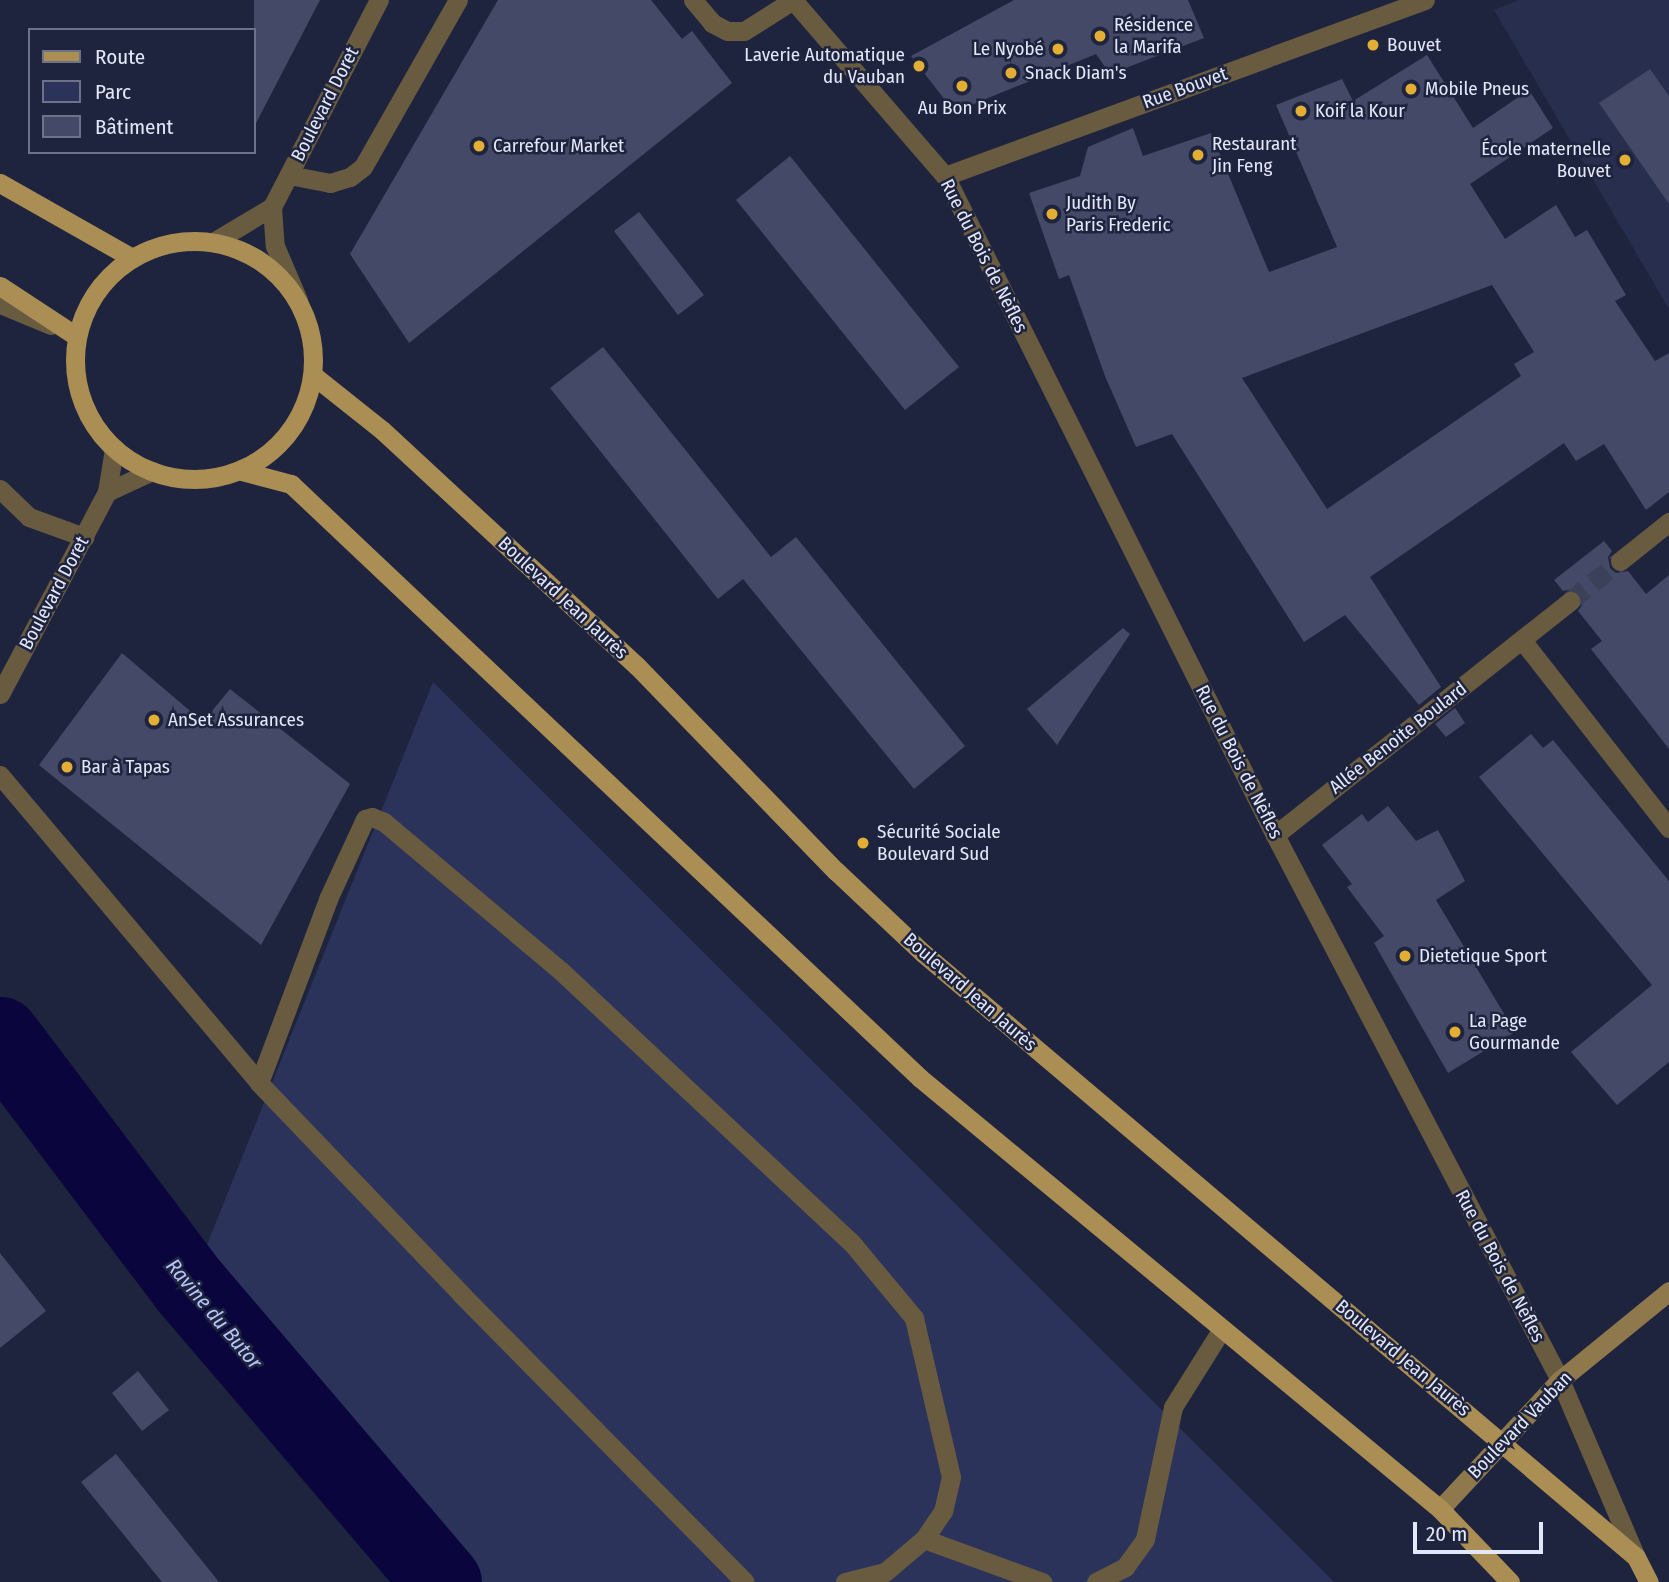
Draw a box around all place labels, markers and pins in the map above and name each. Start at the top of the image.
place label: Résidence la Marifa [1114,14,1193,58]
marker: Résidence la Marifa [1092,28,1108,44]
place label: Bouvet [1387,34,1441,56]
marker: Bouvet [1365,37,1381,53]
place label: Le Nyobé [973,38,1044,60]
marker: Le Nyobé [1050,41,1066,57]
place label: Laverie Automatique du Vauban [744,44,905,88]
marker: Laverie Automatique du Vauban [911,58,927,74]
place label: Snack Diam's [1025,62,1127,84]
marker: Snack Diam's [1003,65,1019,81]
marker: Au Bon Prix [954,78,970,94]
place label: Mobile Pneus [1425,78,1529,100]
marker: Mobile Pneus [1403,81,1419,97]
place label: Au Bon Prix [918,97,1006,119]
place label: Koif la Kour [1315,100,1405,122]
marker: Koif la Kour [1293,103,1309,119]
place label: Restaurant Jin Feng [1212,133,1296,177]
place label: Carrefour Market [493,135,624,157]
marker: Carrefour Market [471,138,487,154]
place label: École maternelle Bouvet [1481,138,1611,182]
marker: Restaurant Jin Feng [1190,147,1206,163]
marker: École maternelle Bouvet [1617,152,1633,168]
place label: Judith By Paris Frederic [1066,192,1171,236]
marker: Judith By Paris Frederic [1044,206,1060,222]
place label: AnSet Assurances [168,709,304,731]
marker: AnSet Assurances [146,712,162,728]
place label: Bar à Tapas [81,756,170,778]
marker: Bar à Tapas [59,759,75,775]
place label: Sécurité Sociale Boulevard Sud [877,821,1001,865]
marker: Sécurité Sociale Boulevard Sud [855,835,871,851]
place label: Dietetique Sport [1419,945,1547,967]
marker: Dietetique Sport [1397,948,1413,964]
place label: La Page Gourmande [1469,1010,1560,1054]
marker: La Page Gourmande [1447,1024,1463,1040]

